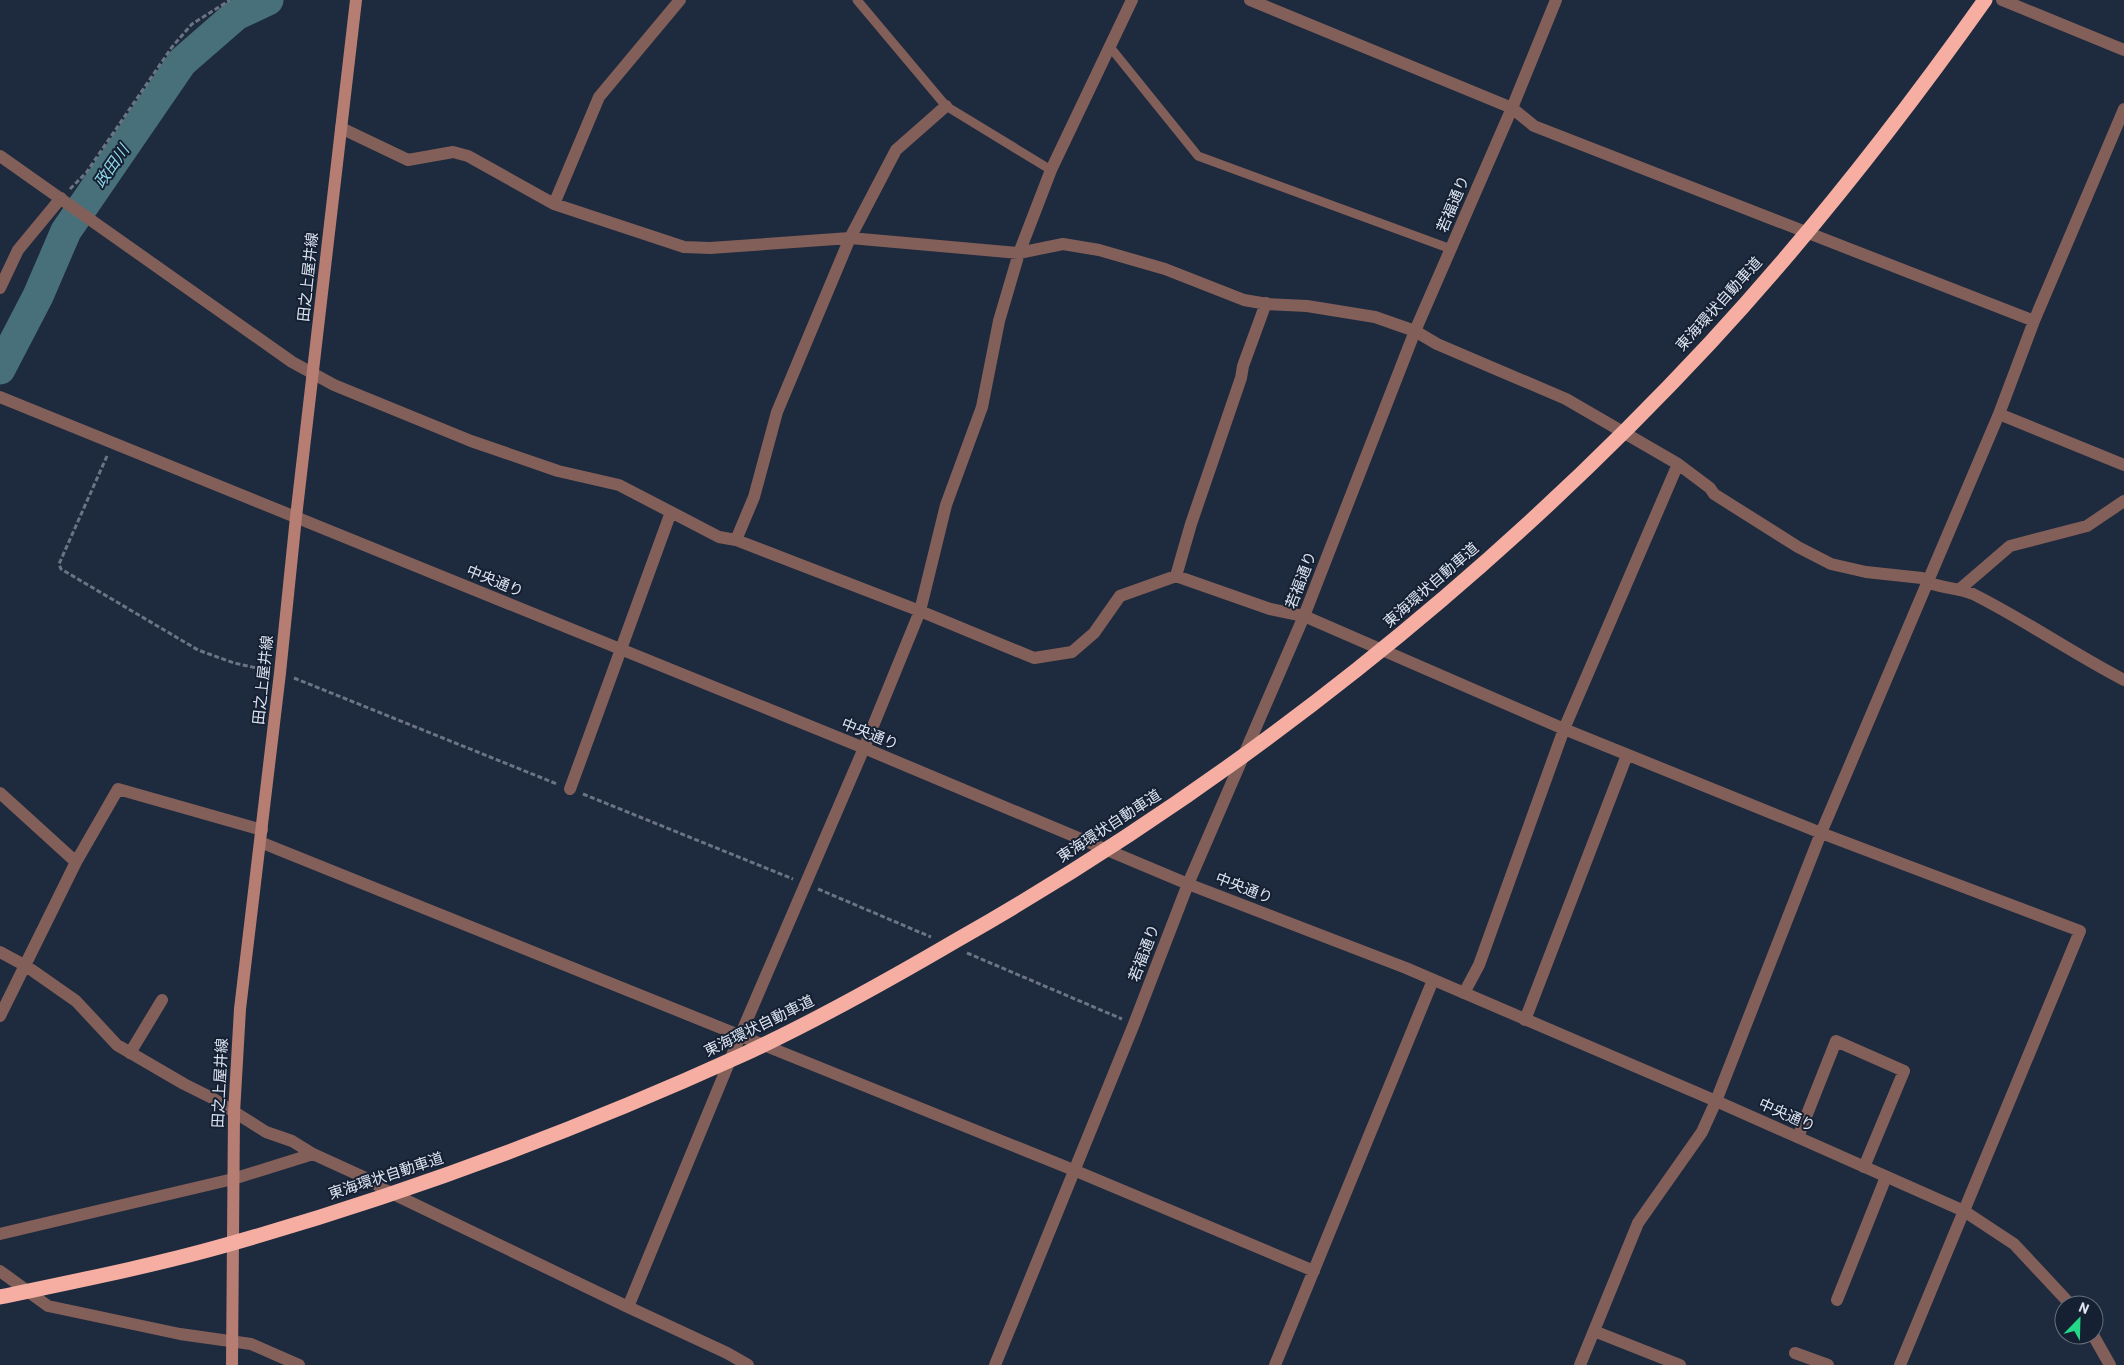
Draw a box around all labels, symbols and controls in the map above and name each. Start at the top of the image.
water label: 政田川 [89,139,133,191]
street label: 若福通り [1432,172,1472,235]
street label: 田之上屋井線 [293,231,321,323]
street label: 東海環状自動車道 [1671,253,1765,354]
street label: 東海環状自動車道 [1379,538,1482,630]
street label: 若福通り [1281,548,1319,611]
street label: 中央通り [464,560,527,600]
street label: 田之上屋井線 [248,634,276,726]
street label: 中央通り [839,713,902,753]
street label: 東海環状自動車道 [1053,785,1164,865]
street label: 中央通り [1213,868,1276,906]
street label: 若福通り [1124,921,1162,984]
street label: 東海環状自動車道 [701,991,816,1059]
street label: 田之上屋井線 [208,1038,230,1128]
street label: 中央通り [1756,1094,1818,1135]
street label: 東海環状自動車道 [326,1148,446,1202]
north arrow [2054,1295,2104,1345]
text: N [2077,1298,2092,1317]

